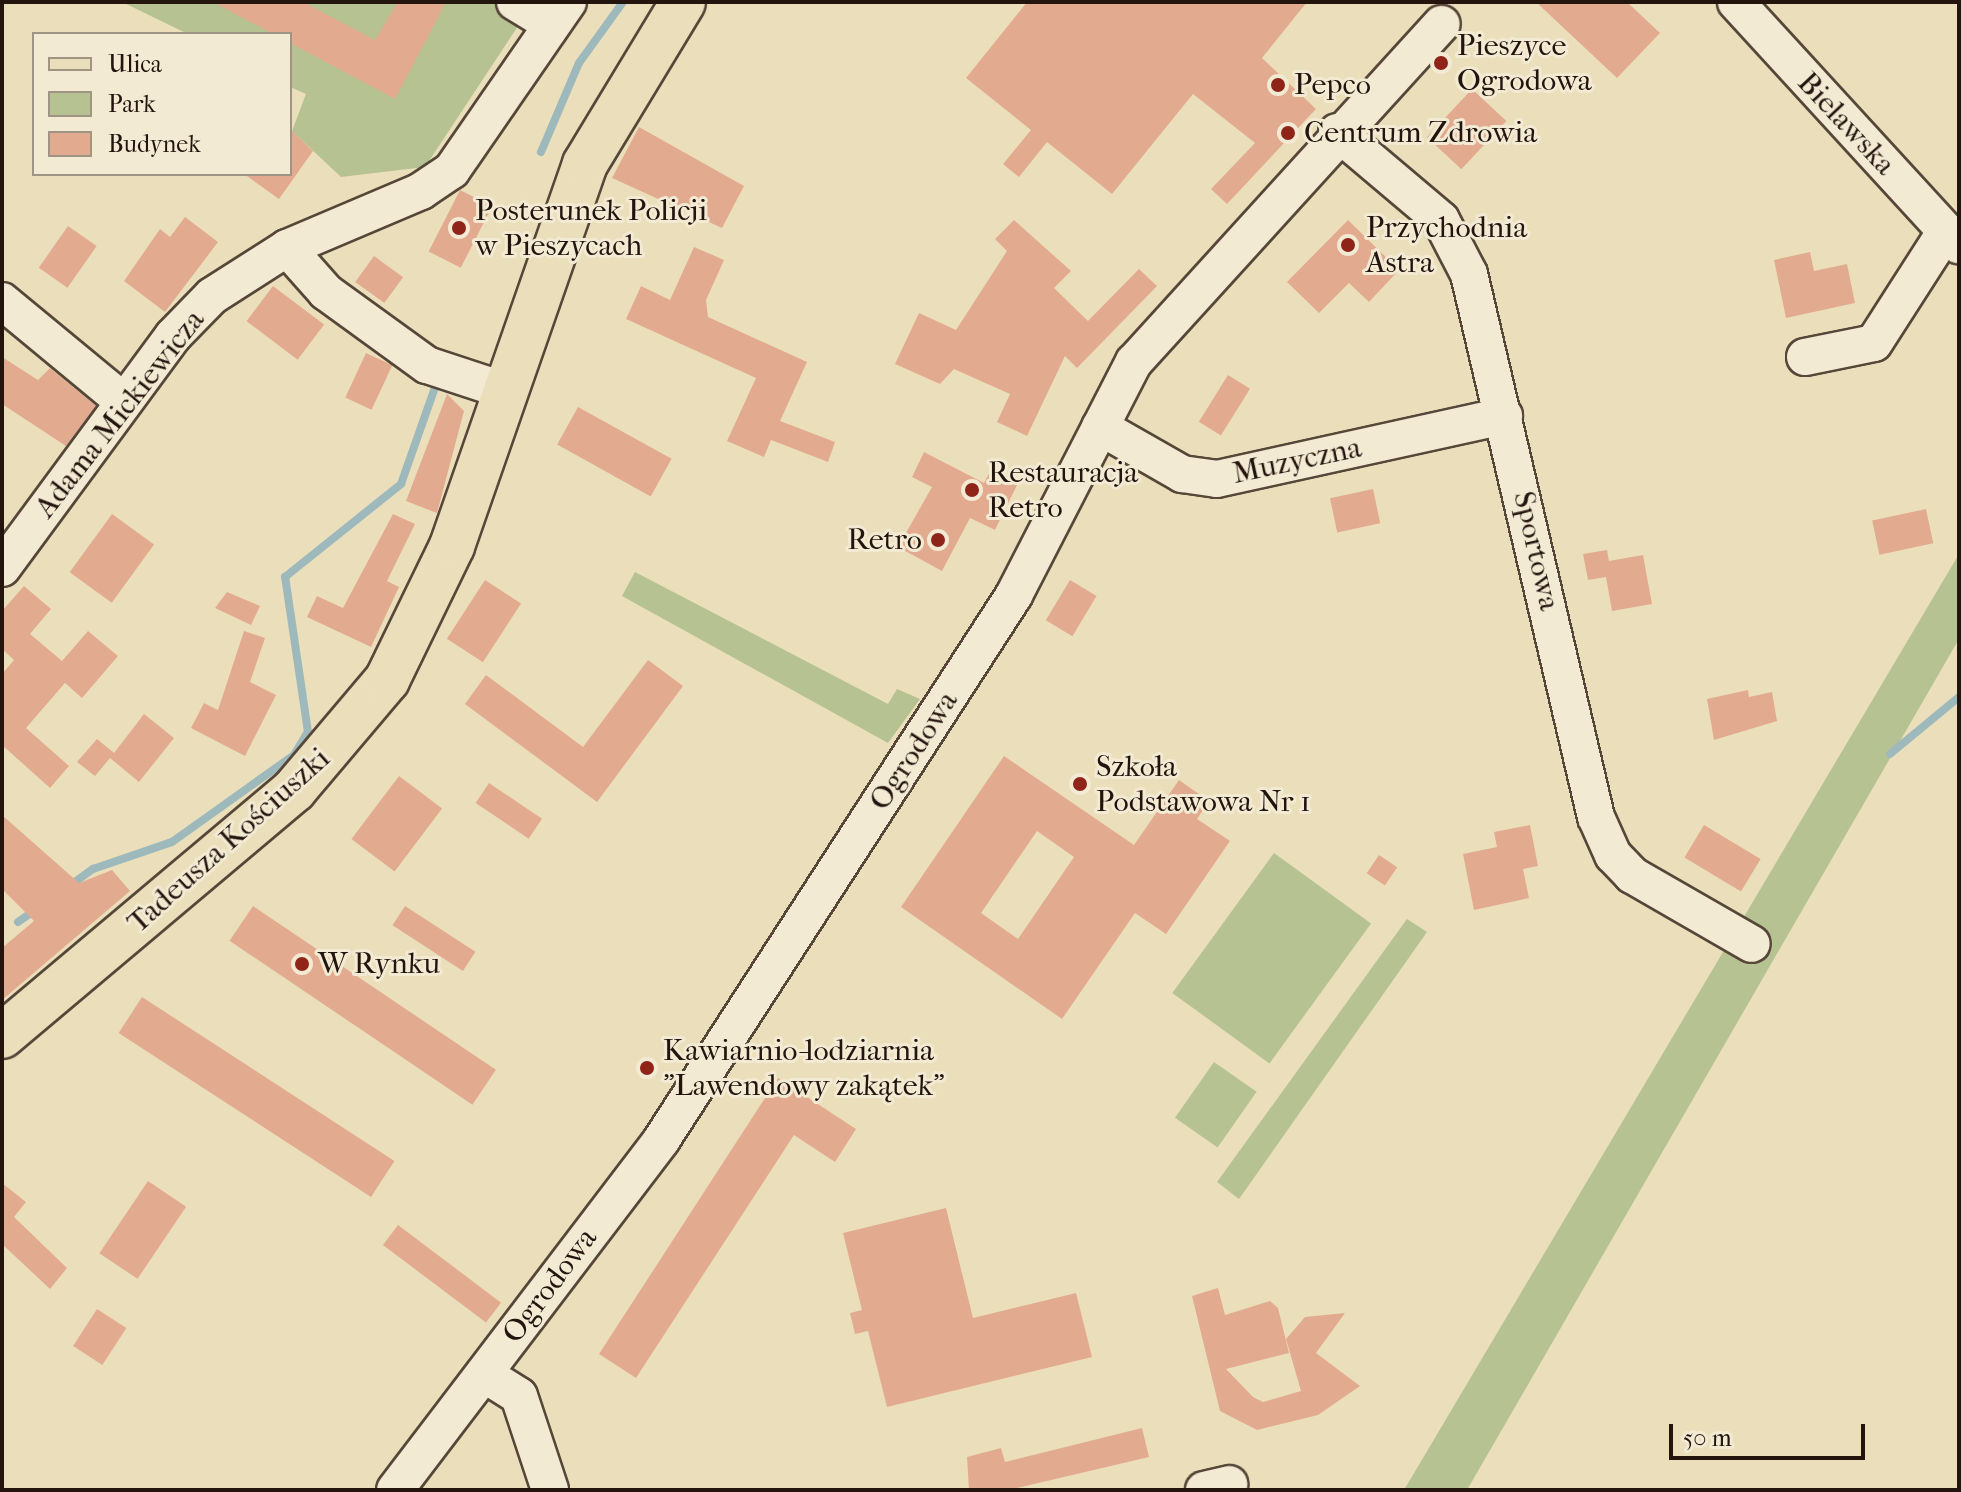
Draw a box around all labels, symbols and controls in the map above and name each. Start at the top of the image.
place label: Pieszyce Ogrodowa [1457,28,1592,98]
legend [32,32,292,176]
text: Ulica [108,50,162,78]
marker: Pieszyce Ogrodowa [1432,54,1450,72]
street label: Bielawska [1789,65,1903,183]
place label: Pepco [1294,67,1371,103]
marker: Pepco [1269,76,1287,94]
text: Park [108,90,156,118]
place label: Centrum Zdrowia [1304,115,1537,151]
marker: Centrum Zdrowia [1279,124,1297,142]
text: Budynek [108,130,201,158]
place label: Posterunek Policji w Pieszycach [475,193,707,264]
place label: Przychodnia Astra [1366,210,1527,280]
marker: Posterunek Policji w Pieszycach [450,219,468,237]
marker: Przychodnia Astra [1337,234,1359,256]
street label: Adama Mickiewicza [28,303,212,525]
street label: Muzyczna [1229,430,1365,492]
place label: Restauracja Retro [988,455,1138,526]
marker: Restauracja Retro [963,481,981,499]
street label: Sportowa [1505,488,1567,614]
place label: Retro [847,522,922,558]
marker: Retro [929,531,947,549]
street label: Ogrodowa [862,685,966,817]
street label: Tadeusza Kościuszki [121,741,337,941]
place label: Szkoła Podstawowa Nr 1 [1096,749,1311,820]
marker: Szkoła Podstawowa Nr 1 [1071,775,1089,793]
place label: W Rynku [318,946,440,982]
marker: W Rynku [293,955,311,973]
place label: Kawiarnio-lodziarnia "Lawendowy zakątek" [663,1033,945,1104]
marker: Kawiarnio-lodziarnia "Lawendowy zakątek" [638,1059,656,1077]
street label: Ogrodowa [495,1221,605,1351]
scale bar [1673,1408,1869,1458]
text: 50 m [1683,1424,1732,1452]

